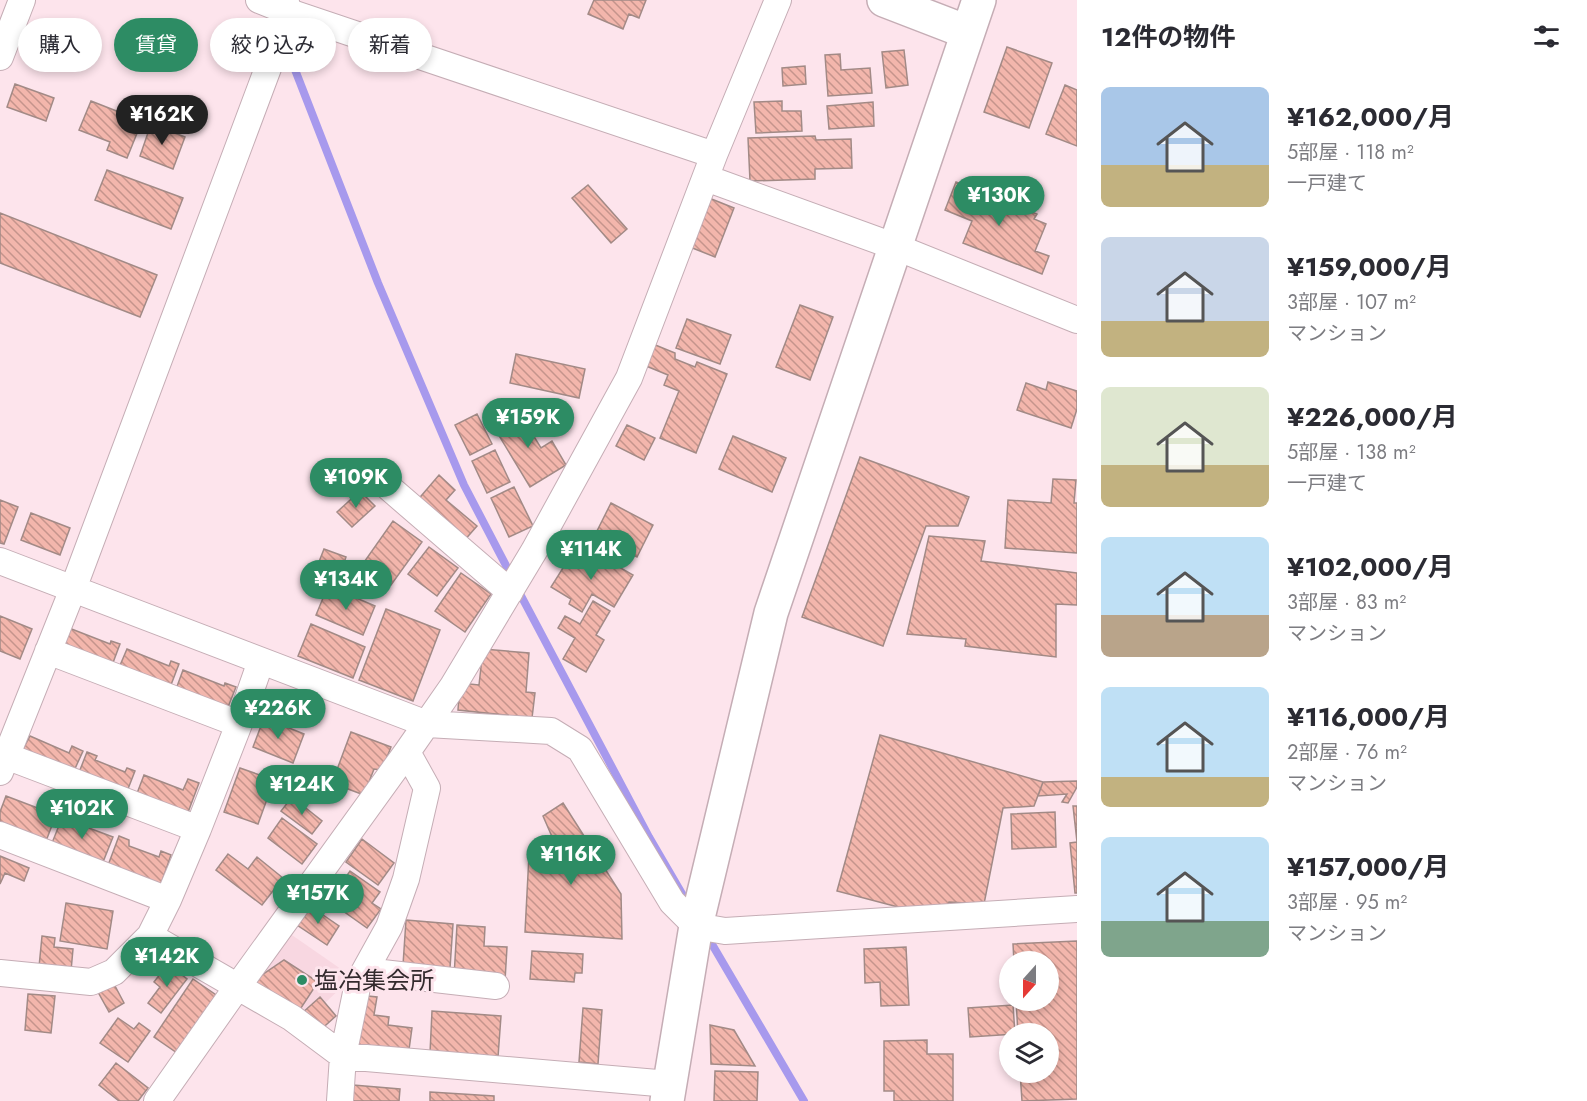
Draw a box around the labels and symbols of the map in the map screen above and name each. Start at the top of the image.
pin: ¥162K [120,95,204,146]
pin: ¥130K [957,176,1041,227]
pin: ¥159K [486,398,570,449]
pin: ¥109K [314,458,398,509]
pin: ¥114K [549,530,633,581]
pin: ¥134K [304,560,388,611]
pin: ¥226K [236,689,320,740]
pin: ¥124K [260,765,344,816]
pin: ¥102K [40,789,124,840]
pin: ¥116K [529,835,613,886]
pin: ¥157K [276,874,360,925]
pin: ¥142K [125,937,209,988]
north arrow [999,951,1059,1011]
place label: 塩冶集会所 [314,963,434,998]
marker: 塩冶集会所 [295,973,309,987]

